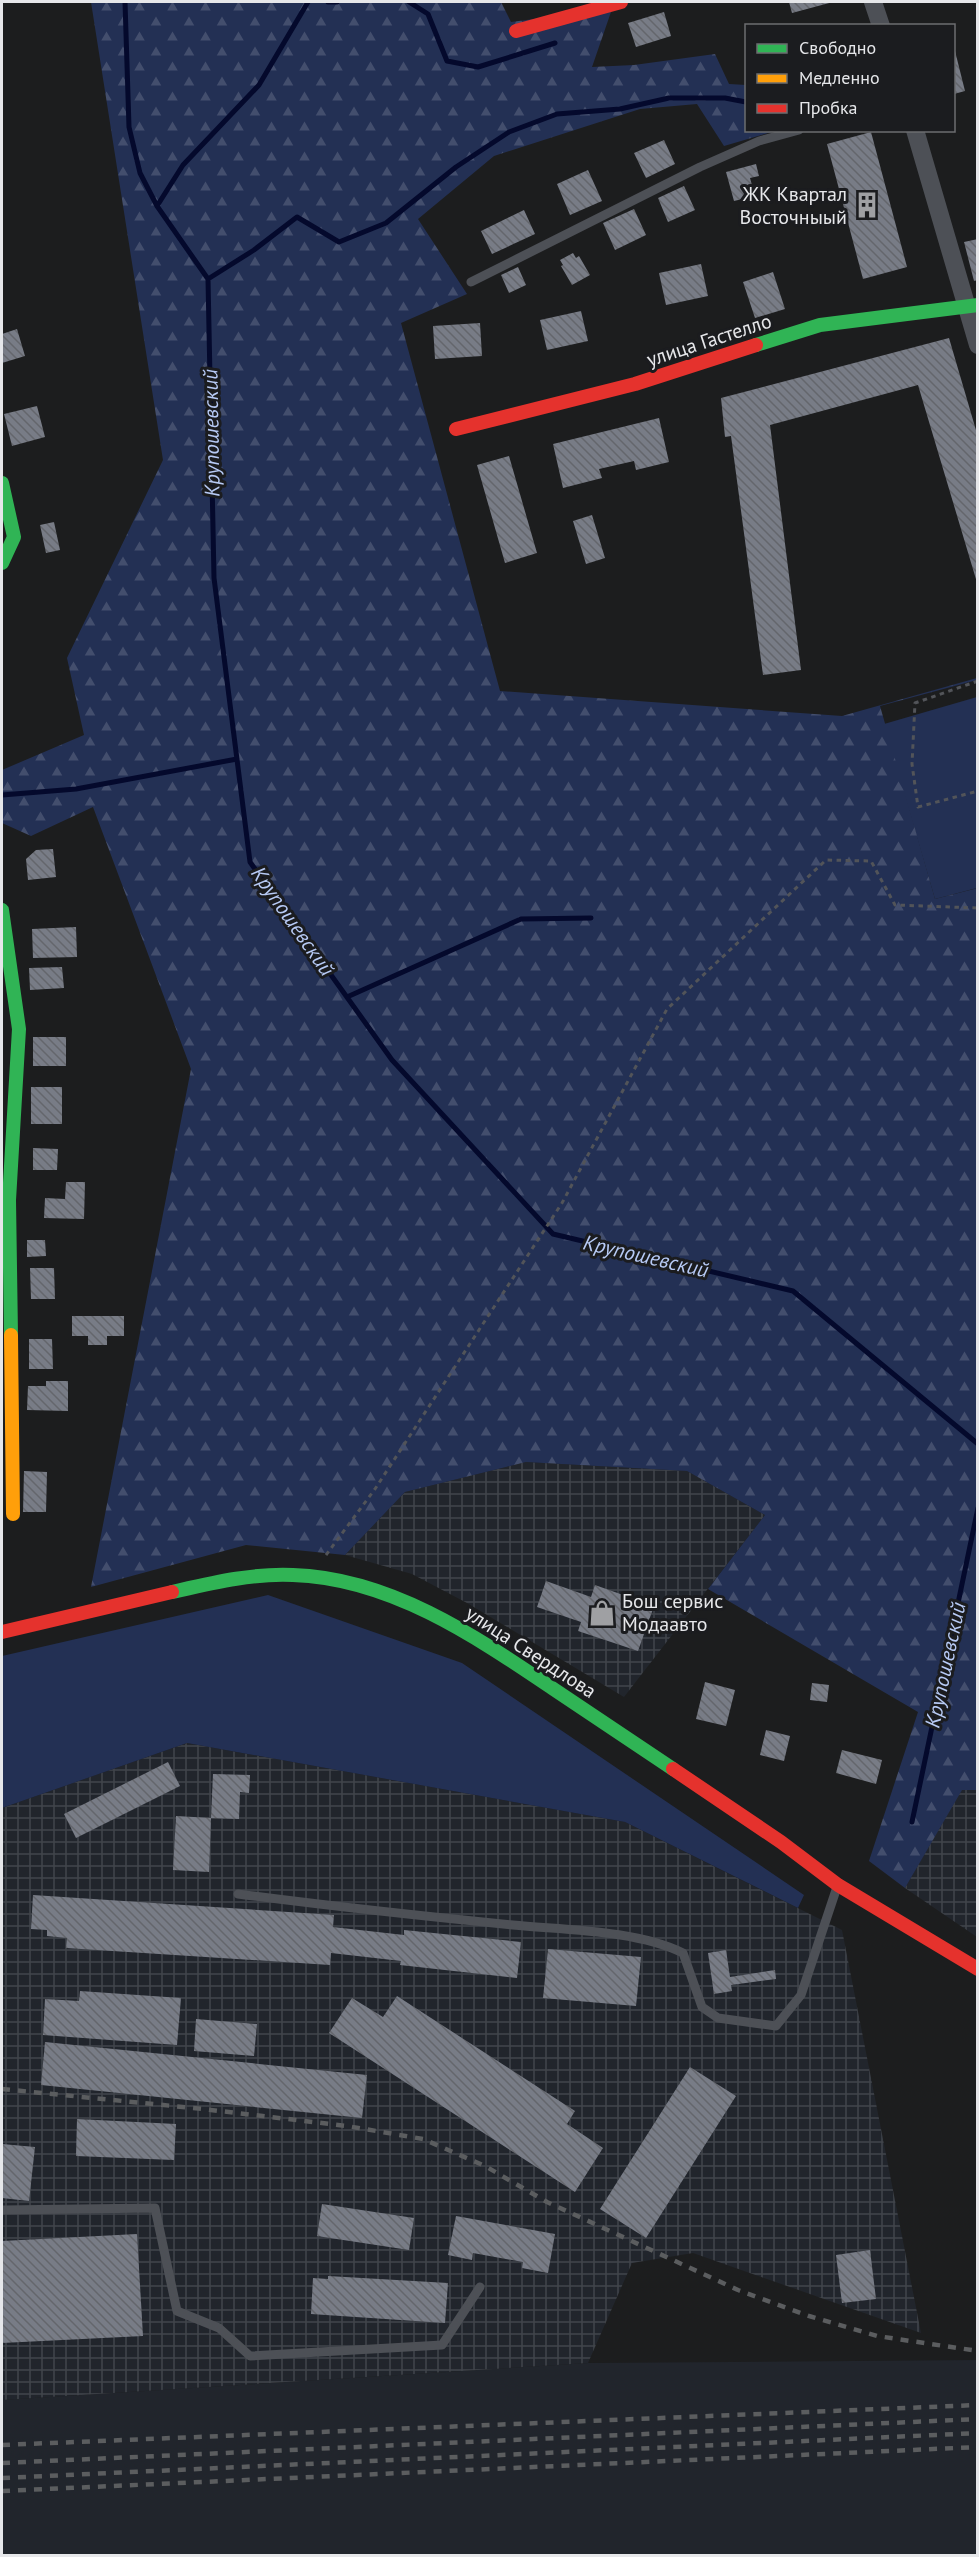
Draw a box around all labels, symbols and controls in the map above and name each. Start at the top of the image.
legend [745,24,955,132]
text: Свободно [799,36,876,59]
text: Медленно [799,66,880,89]
text: Пробка [799,96,857,119]
place label: ЖК Квартал Восточныый [740,181,847,230]
building icon: ЖК Квартал Восточныый [852,190,882,220]
street label: улица Гастелло [643,308,775,372]
water label: Крупошевский [196,369,226,497]
water label: Крупошевский [245,861,341,981]
water label: Крупошевский [581,1228,712,1284]
place label: Бош сервис Модаавто [622,1588,723,1637]
shop icon: Бош сервис Модаавто [587,1598,617,1628]
water label: Крупошевский [919,1599,972,1730]
street label: улица Свердлова [461,1600,601,1704]

